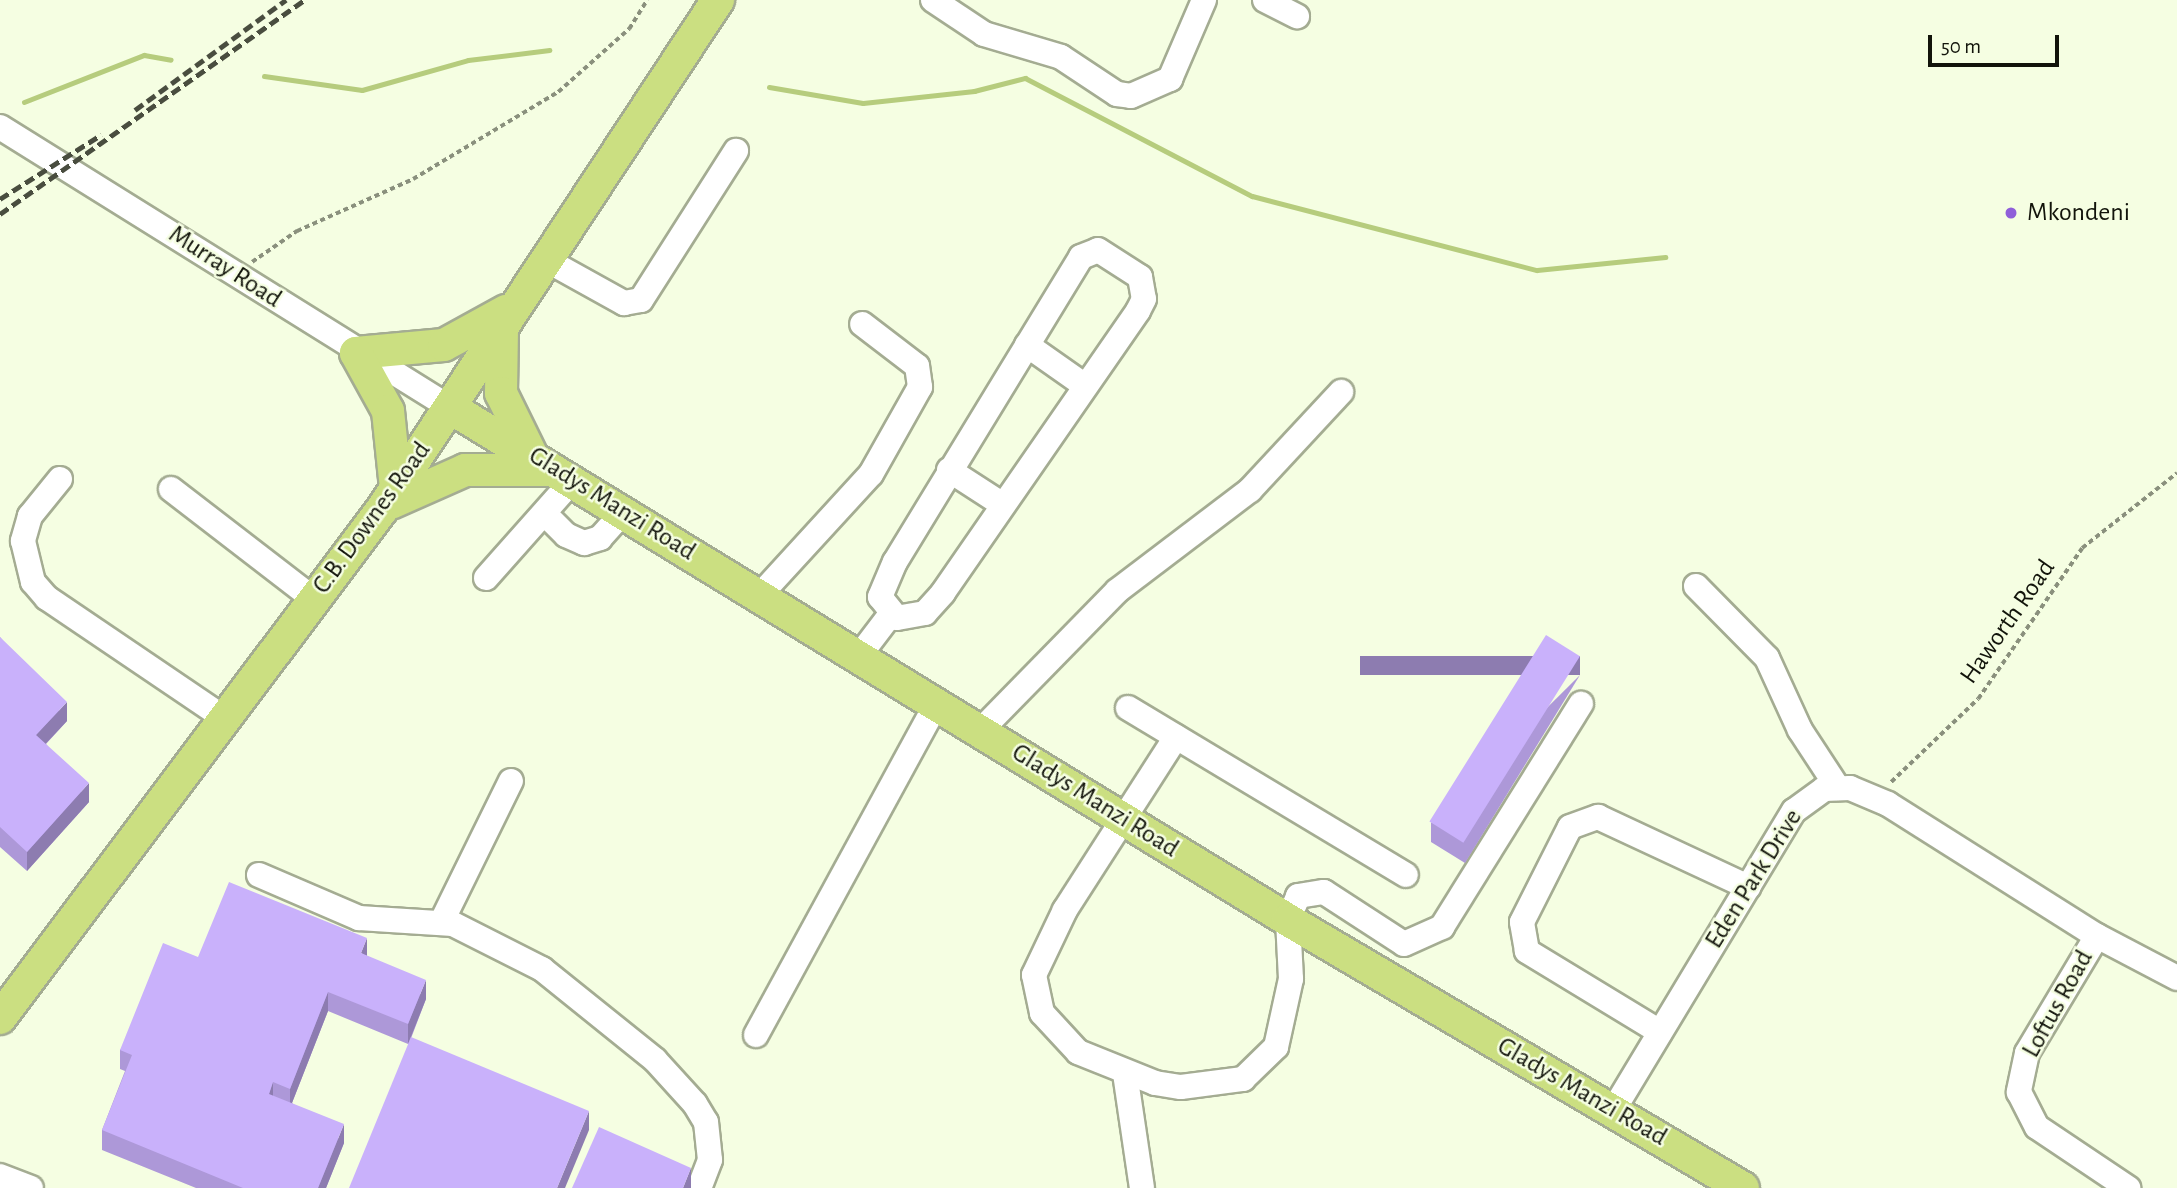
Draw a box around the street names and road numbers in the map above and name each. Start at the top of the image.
street label: Murray Road [163,219,287,315]
street label: C.B. Downes Road [306,436,438,600]
street label: Gladys Manzi Road [523,440,701,568]
street label: Haworth Road [1954,554,2062,690]
street label: Gladys Manzi Road [1006,737,1184,865]
street label: Eden Park Drive [1699,804,1809,954]
street label: Loftus Road [2016,945,2100,1063]
street label: Gladys Manzi Road [1492,1031,1672,1153]

